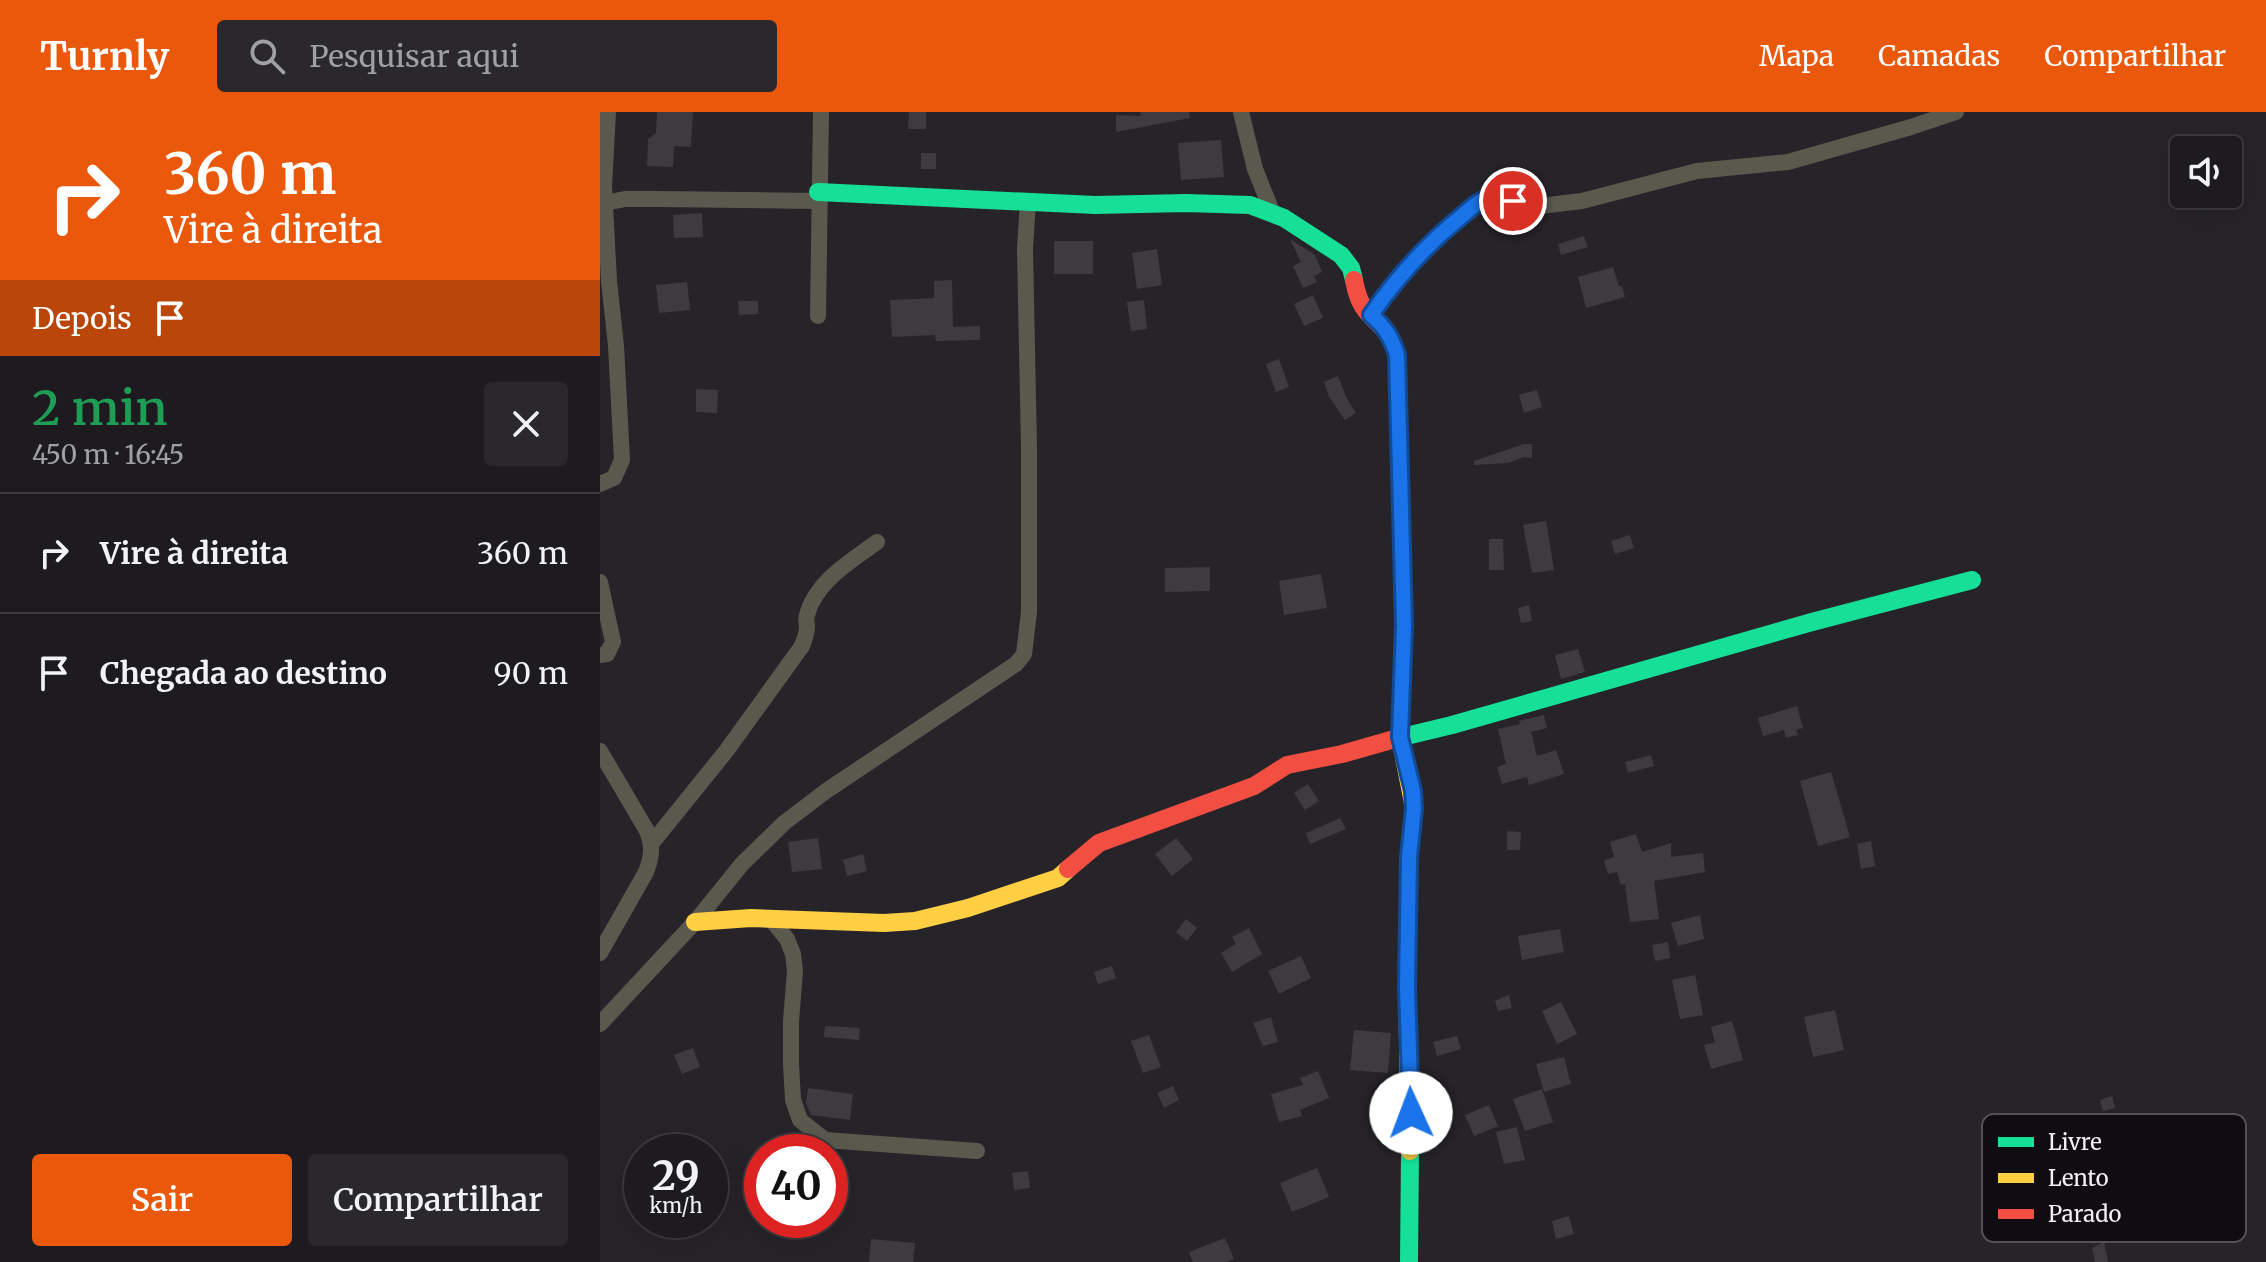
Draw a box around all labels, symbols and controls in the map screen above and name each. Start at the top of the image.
search box [217,20,777,92]
text: Turnly [40,33,169,80]
icon: search [245,34,289,78]
text: Pesquisar aqui [309,37,519,75]
text: Mapa [1759,38,1834,74]
text: Camadas [1878,38,2000,74]
text: Compartilhar [2044,38,2226,74]
map controls [2170,136,2242,208]
button: sound [2170,136,2242,208]
text: 360 m [164,139,336,209]
icon: right [32,144,136,248]
pin [1479,167,1547,235]
icon: arrive [1491,179,1535,223]
text: Vire à direita [164,208,382,253]
icon: arrive [148,296,192,340]
text: Depois [32,299,132,337]
text: 2 min [32,378,168,438]
button: close [484,382,568,466]
text: 450 m · 16:45 [32,438,184,471]
icon: right [32,531,76,575]
text: Vire à direita [100,534,288,572]
text: 360 m [477,534,568,572]
icon: arrive [32,651,76,695]
text: Chegada ao destino [100,654,387,692]
text: 90 m [494,654,568,692]
position arrow [1369,1071,1453,1155]
legend [1982,1114,2246,1242]
text: Livre [2048,1128,2102,1156]
speed limit sign: 40 [744,1134,848,1238]
text: 29 [652,1151,700,1201]
button: Sair [32,1154,292,1246]
button: Compartilhar [308,1154,568,1246]
text: Lento [2048,1164,2109,1192]
text: km/h [650,1193,702,1218]
text: Parado [2048,1200,2122,1228]

